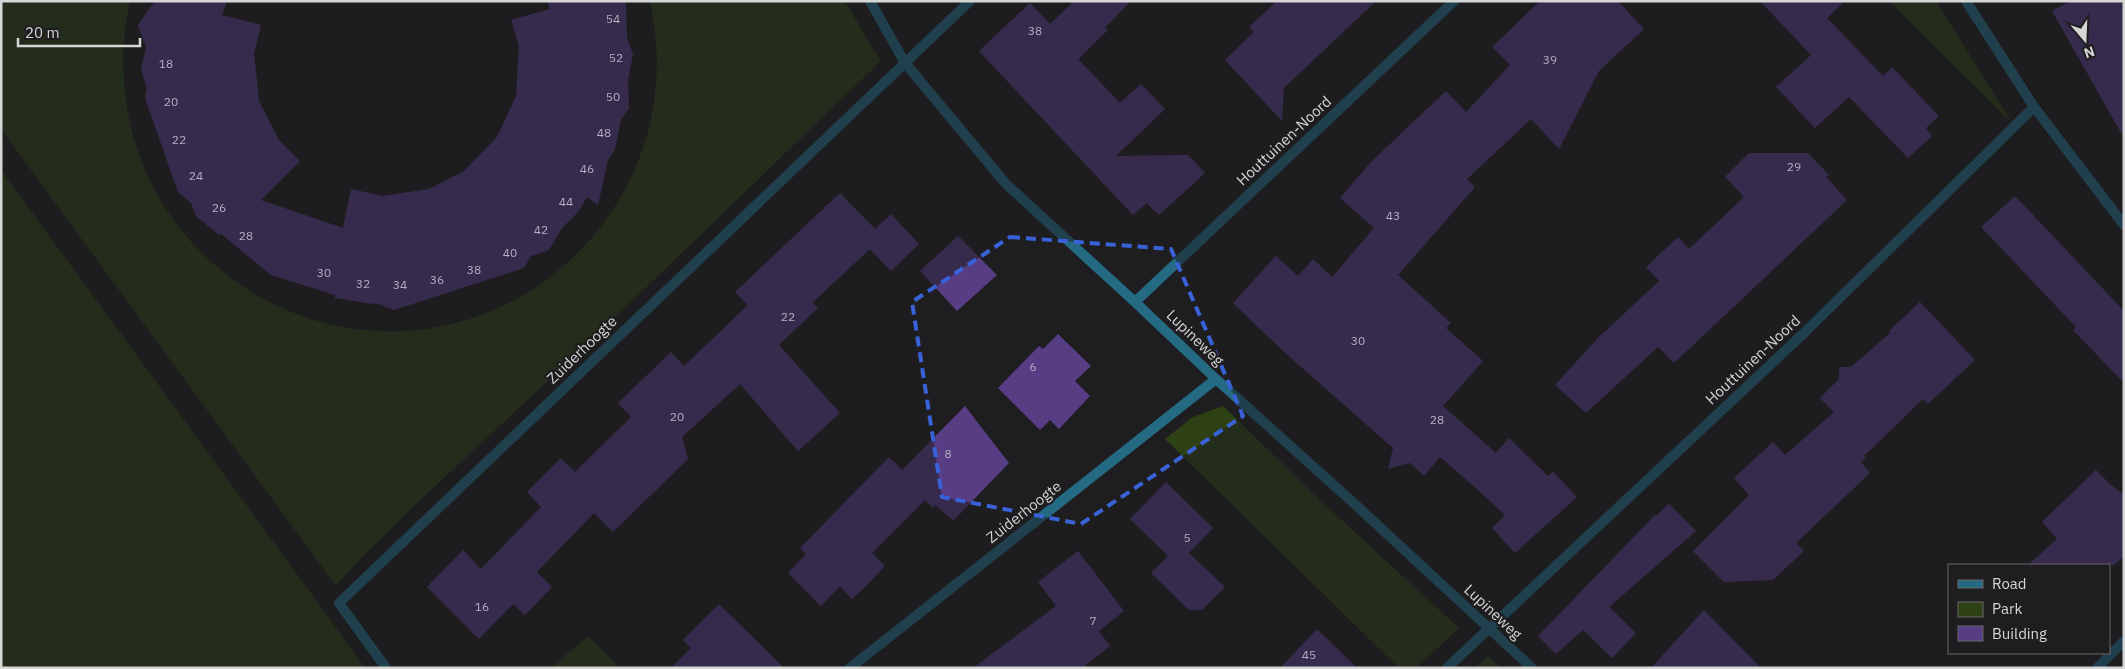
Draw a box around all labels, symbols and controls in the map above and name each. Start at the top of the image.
house number: 54 [606,11,620,26]
scale bar [18,15,140,47]
north arrow [2060,15,2110,65]
text: 20 m [25,23,60,42]
house number: 38 [1028,23,1042,38]
text: N [2082,42,2097,62]
house number: 52 [609,50,623,65]
house number: 39 [1543,52,1557,67]
house number: 18 [159,56,173,71]
house number: 50 [606,89,620,104]
street label: Houttuinen-Noord [1232,92,1335,190]
house number: 20 [164,94,178,109]
house number: 48 [597,125,611,140]
house number: 22 [172,132,186,147]
house number: 29 [1787,159,1801,174]
house number: 46 [580,161,594,176]
house number: 24 [189,168,203,183]
house number: 44 [559,194,573,209]
house number: 26 [212,200,226,215]
house number: 43 [1386,208,1400,223]
house number: 42 [534,222,548,237]
house number: 28 [239,228,253,243]
house number: 40 [503,245,517,260]
house number: 38 [467,262,481,277]
house number: 30 [317,265,331,280]
house number: 36 [430,272,444,287]
house number: 32 [356,276,370,291]
house number: 34 [393,277,407,292]
street label: Lupineweg [1163,306,1228,370]
house number: 22 [781,309,795,324]
street label: Houttuinen-Noord [1701,311,1804,409]
street label: Zuiderhoogte [543,312,621,388]
house number: 30 [1351,333,1365,348]
house number: 6 [1029,359,1037,374]
house number: 20 [670,409,684,424]
house number: 28 [1430,412,1444,427]
house number: 8 [944,446,952,461]
street label: Zuiderhoogte [982,476,1065,547]
house number: 5 [1183,530,1191,545]
legend [1948,564,2110,654]
text: Road [1992,574,2027,593]
street label: Lupineweg [1460,580,1526,643]
house number: 16 [475,599,489,614]
text: Park [1992,599,2022,618]
house number: 7 [1089,613,1097,628]
text: Building [1992,624,2047,643]
house number: 45 [1302,647,1316,662]

